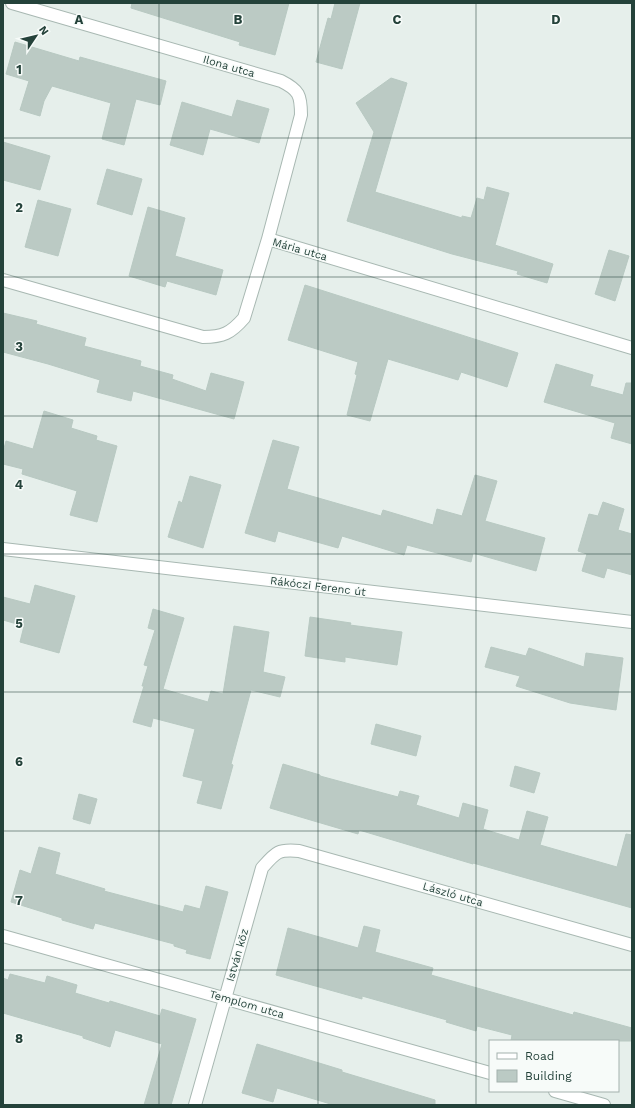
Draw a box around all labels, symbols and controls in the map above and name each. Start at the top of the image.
text: A [75,12,84,27]
text: B [234,12,243,27]
text: C [393,12,402,27]
text: D [551,12,561,27]
north arrow [16,16,56,56]
text: N [36,23,51,38]
street label: Ilona utca [201,53,256,80]
text: 1 [16,62,22,77]
text: 2 [15,200,23,215]
street label: Mária utca [271,235,329,264]
text: 3 [15,339,23,354]
text: 4 [15,477,24,492]
street label: Rákóczi Ferenc út [269,574,367,599]
text: 5 [15,616,23,631]
text: 6 [15,754,23,769]
street label: László utca [421,880,484,909]
text: 7 [15,893,23,908]
street label: István köz [224,927,251,983]
street label: Templom utca [208,988,286,1021]
text: 8 [15,1031,23,1046]
legend [489,1040,619,1092]
text: Road [525,1049,554,1063]
text: Building [525,1069,572,1083]

